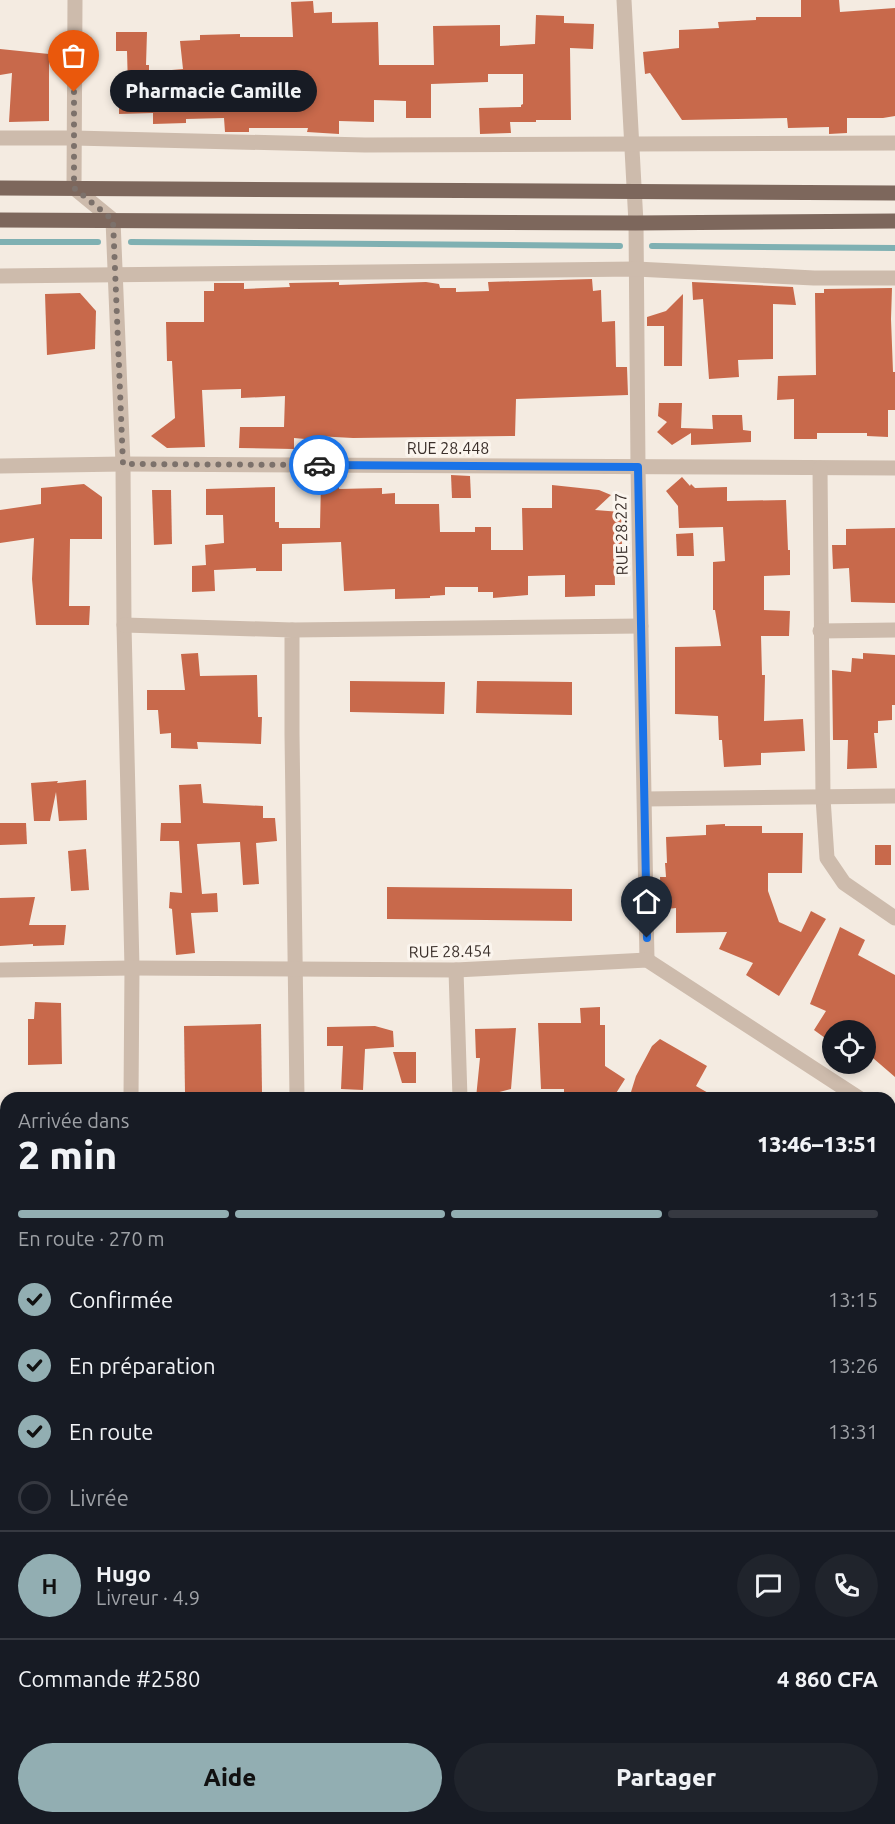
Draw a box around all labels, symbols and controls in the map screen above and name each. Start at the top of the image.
pin [48,30,99,92]
icon: bag [57,39,90,72]
callout: Pharmacie Camille [110,71,317,113]
text: Pharmacie Camille [125,79,302,102]
courier [289,435,349,495]
street label: RUE 28.448 [407,439,489,457]
icon: car [303,449,336,482]
street label: RUE 28.227 [611,493,631,575]
pin [621,876,672,938]
icon: home [630,885,663,918]
street label: RUE 28.454 [409,941,491,961]
map controls [822,1020,876,1074]
button: locate [822,1020,876,1074]
text: Arrivée dans [18,1109,129,1132]
text: 13:46–13:51 [757,1131,878,1156]
text: 2 min [18,1133,117,1176]
text: En route · 270 m [18,1227,165,1250]
icon: check [18,1283,51,1316]
text: Confirmée [69,1287,173,1312]
text: 13:15 [828,1288,878,1311]
icon: check [18,1349,51,1382]
text: En préparation [69,1353,216,1378]
text: 13:26 [828,1354,878,1377]
icon: check [18,1415,51,1448]
text: En route [69,1419,153,1444]
text: 13:31 [828,1420,878,1443]
text: Livrée [69,1485,129,1510]
button: chat [737,1554,800,1617]
button: phone [815,1554,878,1617]
text: Hugo [96,1561,151,1586]
text: H [42,1573,57,1598]
text: Livreur · 4.9 [96,1586,200,1609]
text: Commande #2580 [18,1666,200,1691]
text: 4 860 CFA [777,1666,878,1691]
button: Aide [18,1743,442,1812]
button: Partager [454,1743,878,1812]

